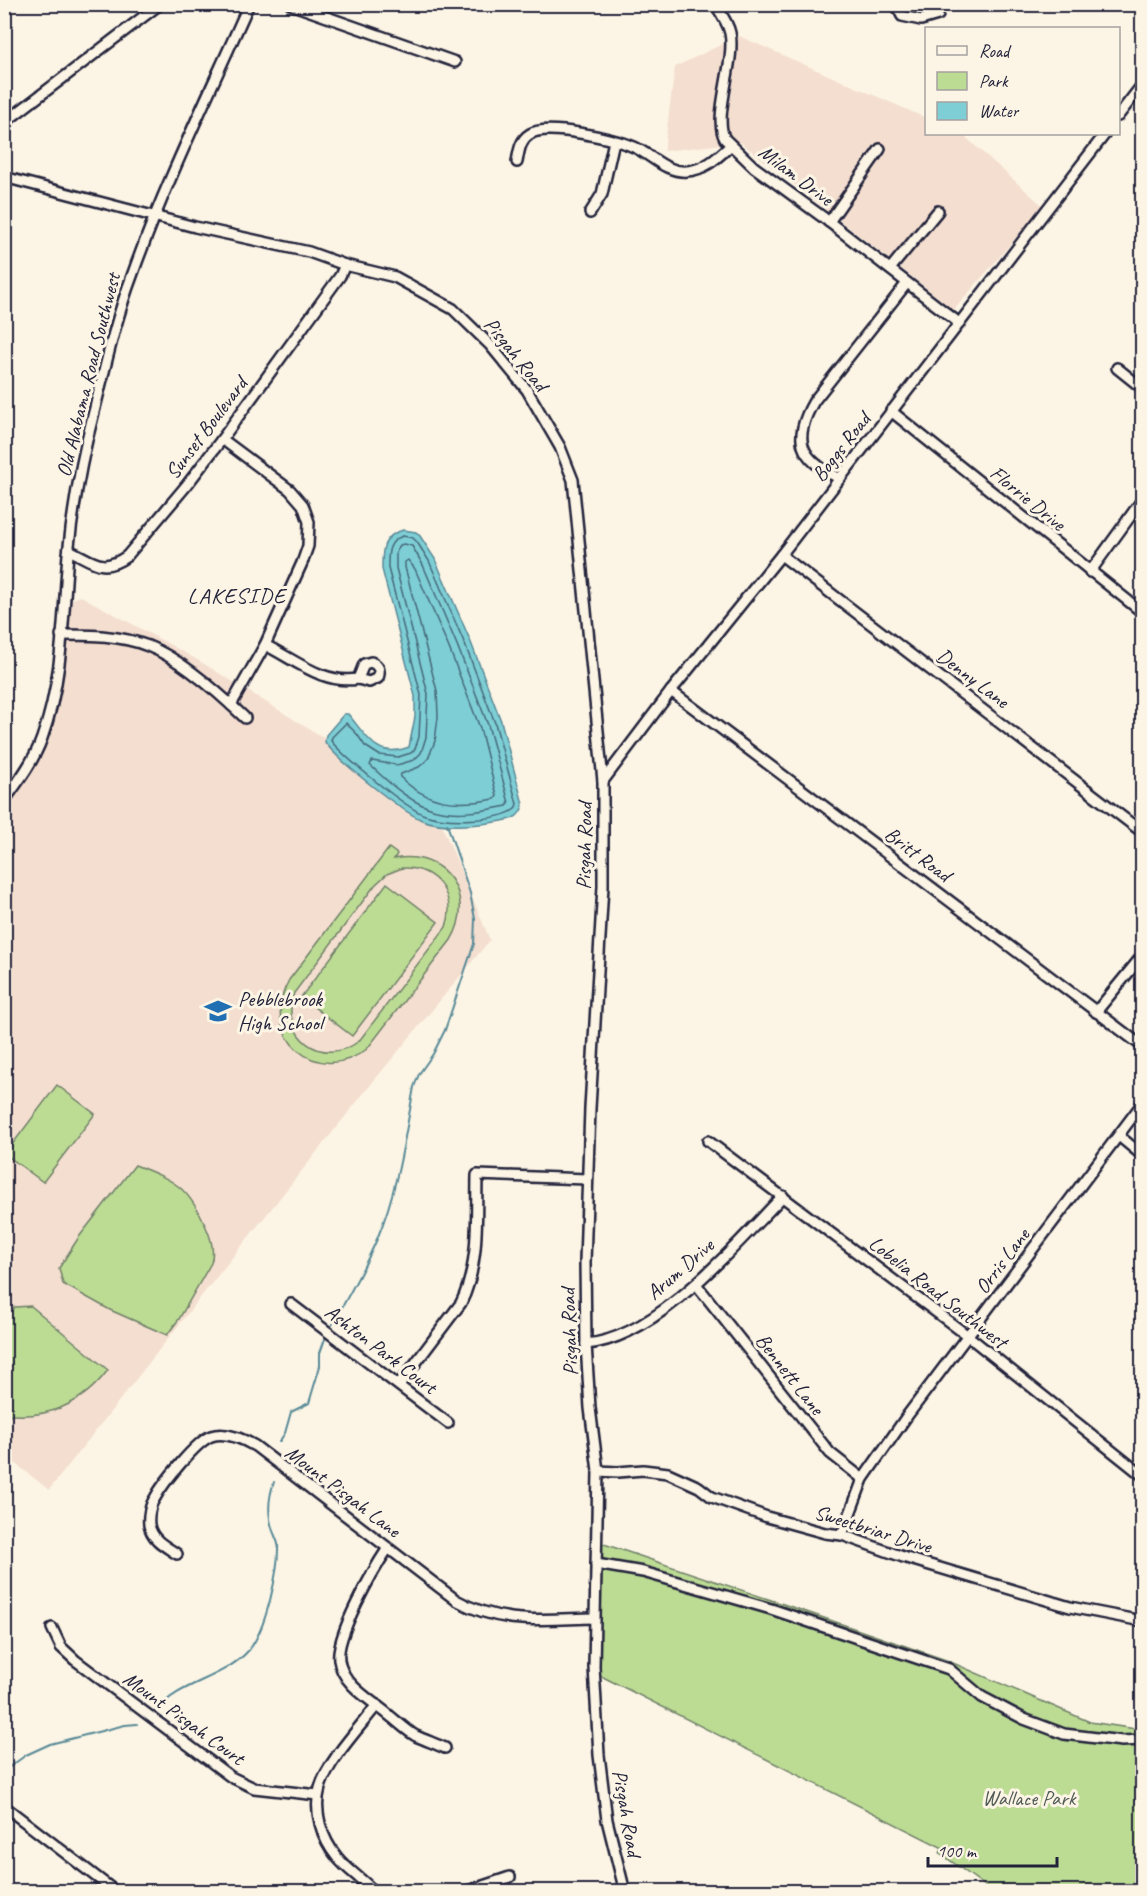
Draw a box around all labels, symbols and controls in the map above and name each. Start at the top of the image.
legend [925,27,1120,135]
text: Road [979,40,1012,62]
text: Park [979,70,1009,92]
text: Water [979,100,1020,122]
street label: Milam Drive [754,139,840,213]
street label: Old Alabama Road Southwest [50,268,126,480]
street label: Pisgah Road [478,312,556,399]
street label: Sunset Boulevard [159,369,255,484]
street label: Boggs Road [806,404,878,487]
street label: Florrie Drive [985,460,1072,537]
district label: LAKESIDE [188,582,288,610]
street label: Denny Lane [932,642,1015,714]
street label: Pisgah Road [570,798,598,890]
street label: Britt Road [880,821,959,890]
place label: Pebblebrook High School [238,986,326,1036]
school or university icon: Pebblebrook High School [203,996,233,1026]
street label: Orris Lane [969,1222,1036,1299]
street label: Lobelia Road Southwest [864,1230,1015,1356]
street label: Arum Drive [641,1232,720,1305]
street label: Pisgah Road [554,1284,584,1376]
street label: Ashton Park Court [320,1299,444,1401]
street label: Bennett Lane [750,1328,831,1422]
street label: Mount Pisgah Lane [280,1439,407,1544]
street label: Sweetbriar Drive [811,1499,936,1559]
street label: Mount Pisgah Court [118,1665,251,1772]
street label: Pisgah Road [607,1768,648,1862]
park label: Wallace Park [983,1785,1077,1811]
scale bar [928,1830,1057,1868]
text: 100 m [937,1840,978,1862]

